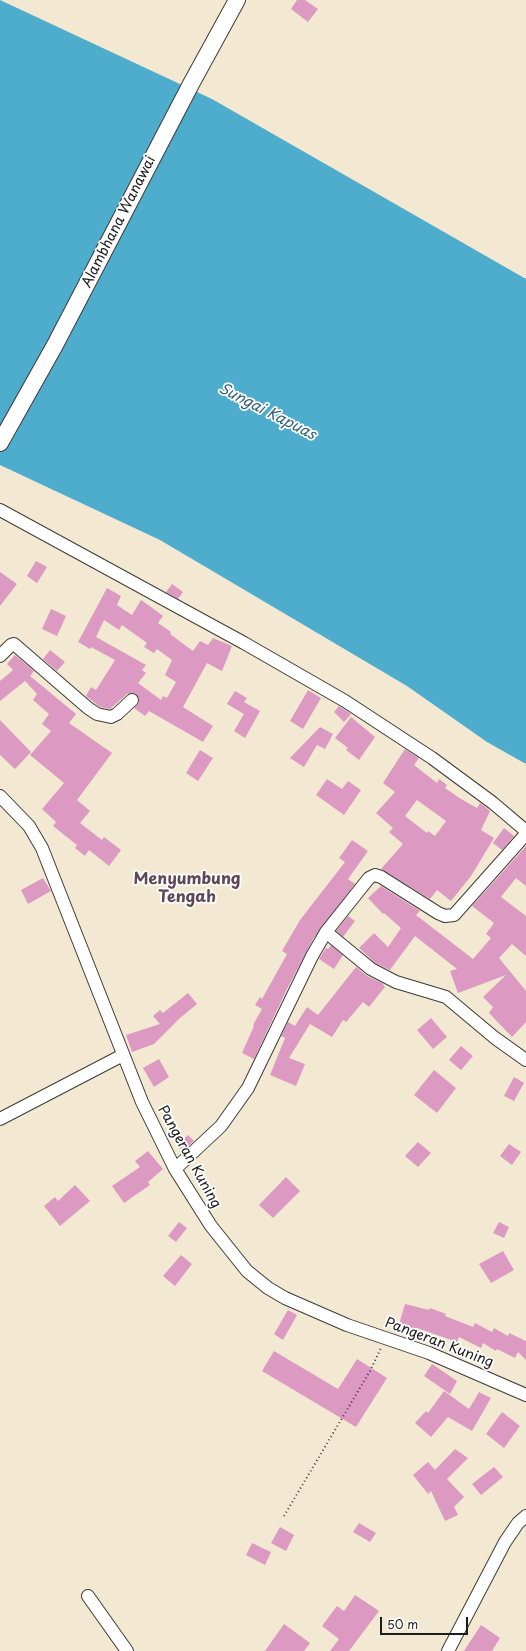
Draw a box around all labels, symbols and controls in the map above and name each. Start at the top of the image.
street label: Alambhana Wanawai [78,153,160,291]
water label: Sungai Kapuas [215,380,319,444]
district label: Menyumbung Tengah [133,870,241,908]
street label: Pangeran Kuning [154,1103,224,1211]
street label: Pangeran Kuning [382,1315,496,1371]
scale bar [382,1609,470,1635]
text: 50 m [387,1615,418,1633]

